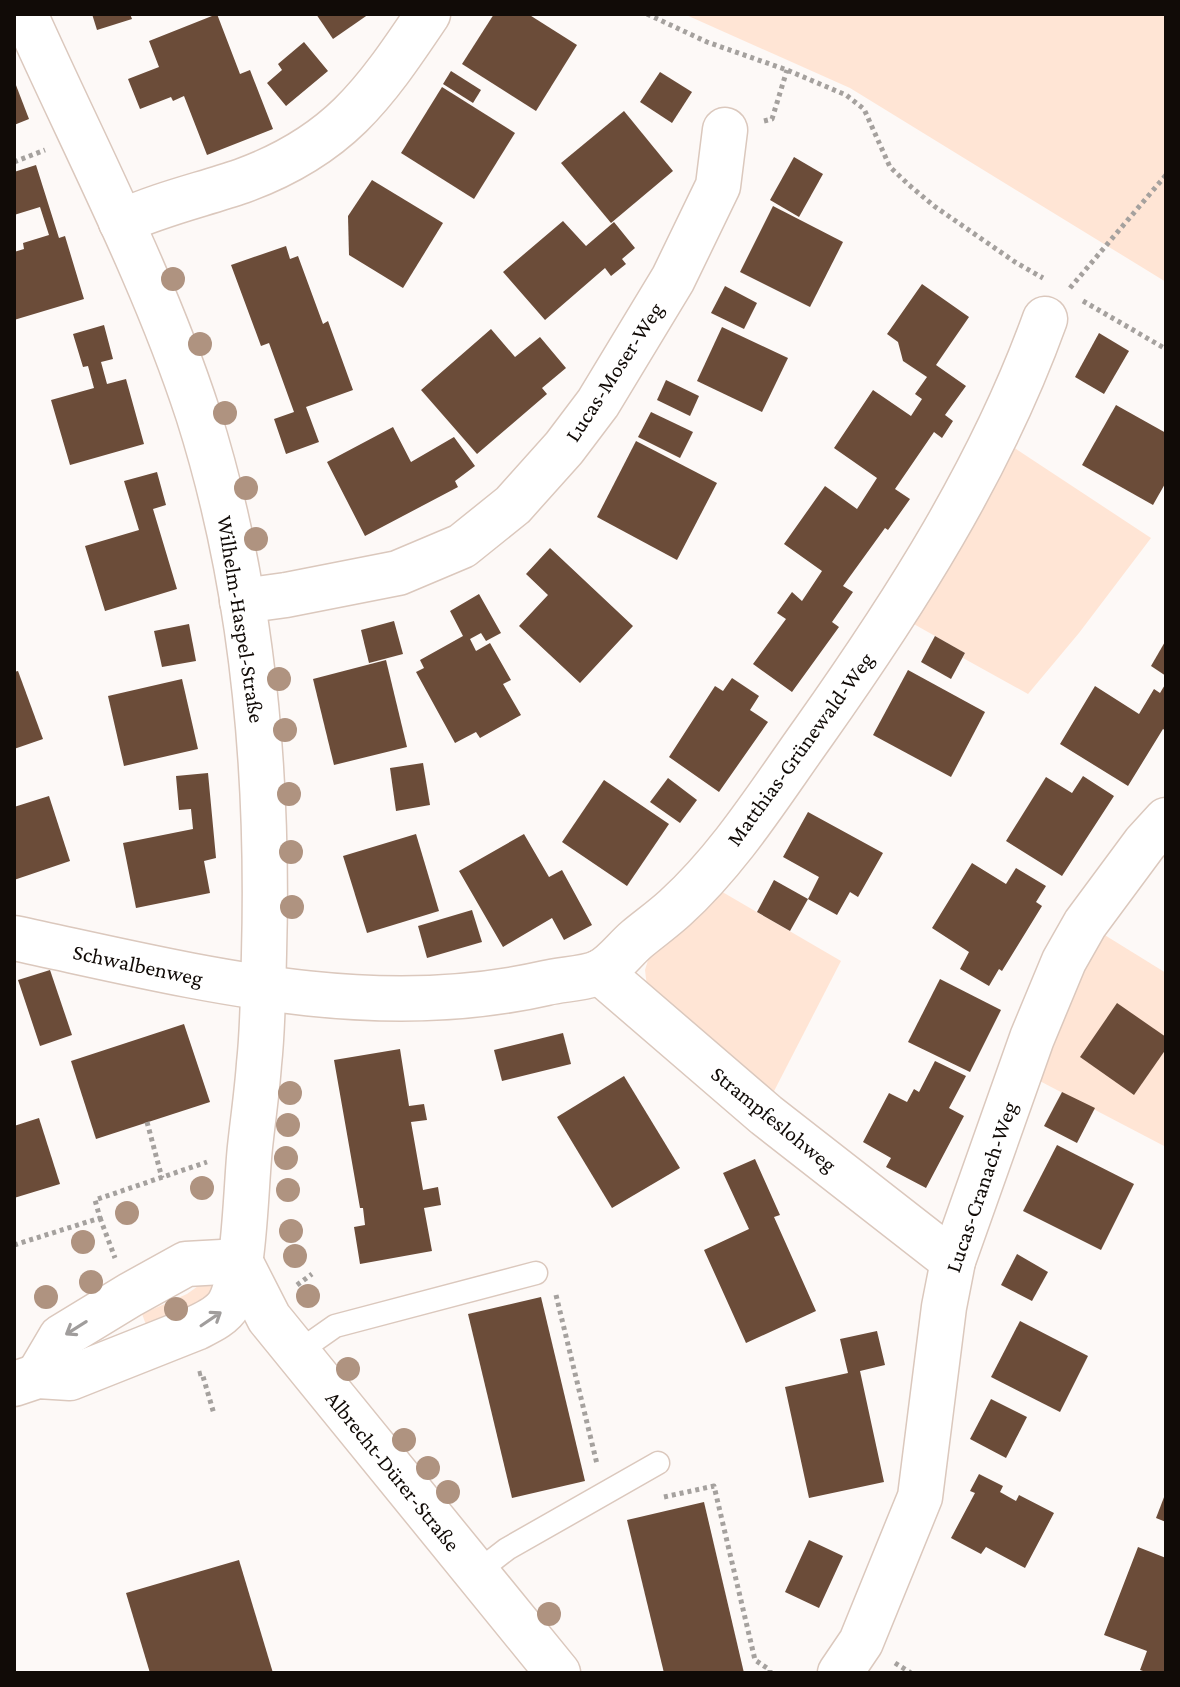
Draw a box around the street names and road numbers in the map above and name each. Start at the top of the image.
street label: Lucas-Moser-Weg [560,297,669,446]
street label: Wilhelm-Haspel-Straße [212,513,270,725]
street label: Matthias-Grünewald-Weg [721,647,879,851]
street label: Schwalbenweg [71,939,206,991]
street label: Strampfeslohweg [706,1061,842,1177]
street label: Lucas-Cranach-Weg [940,1098,1022,1276]
street label: Albrecht-Dürer-Straße [321,1386,465,1556]

